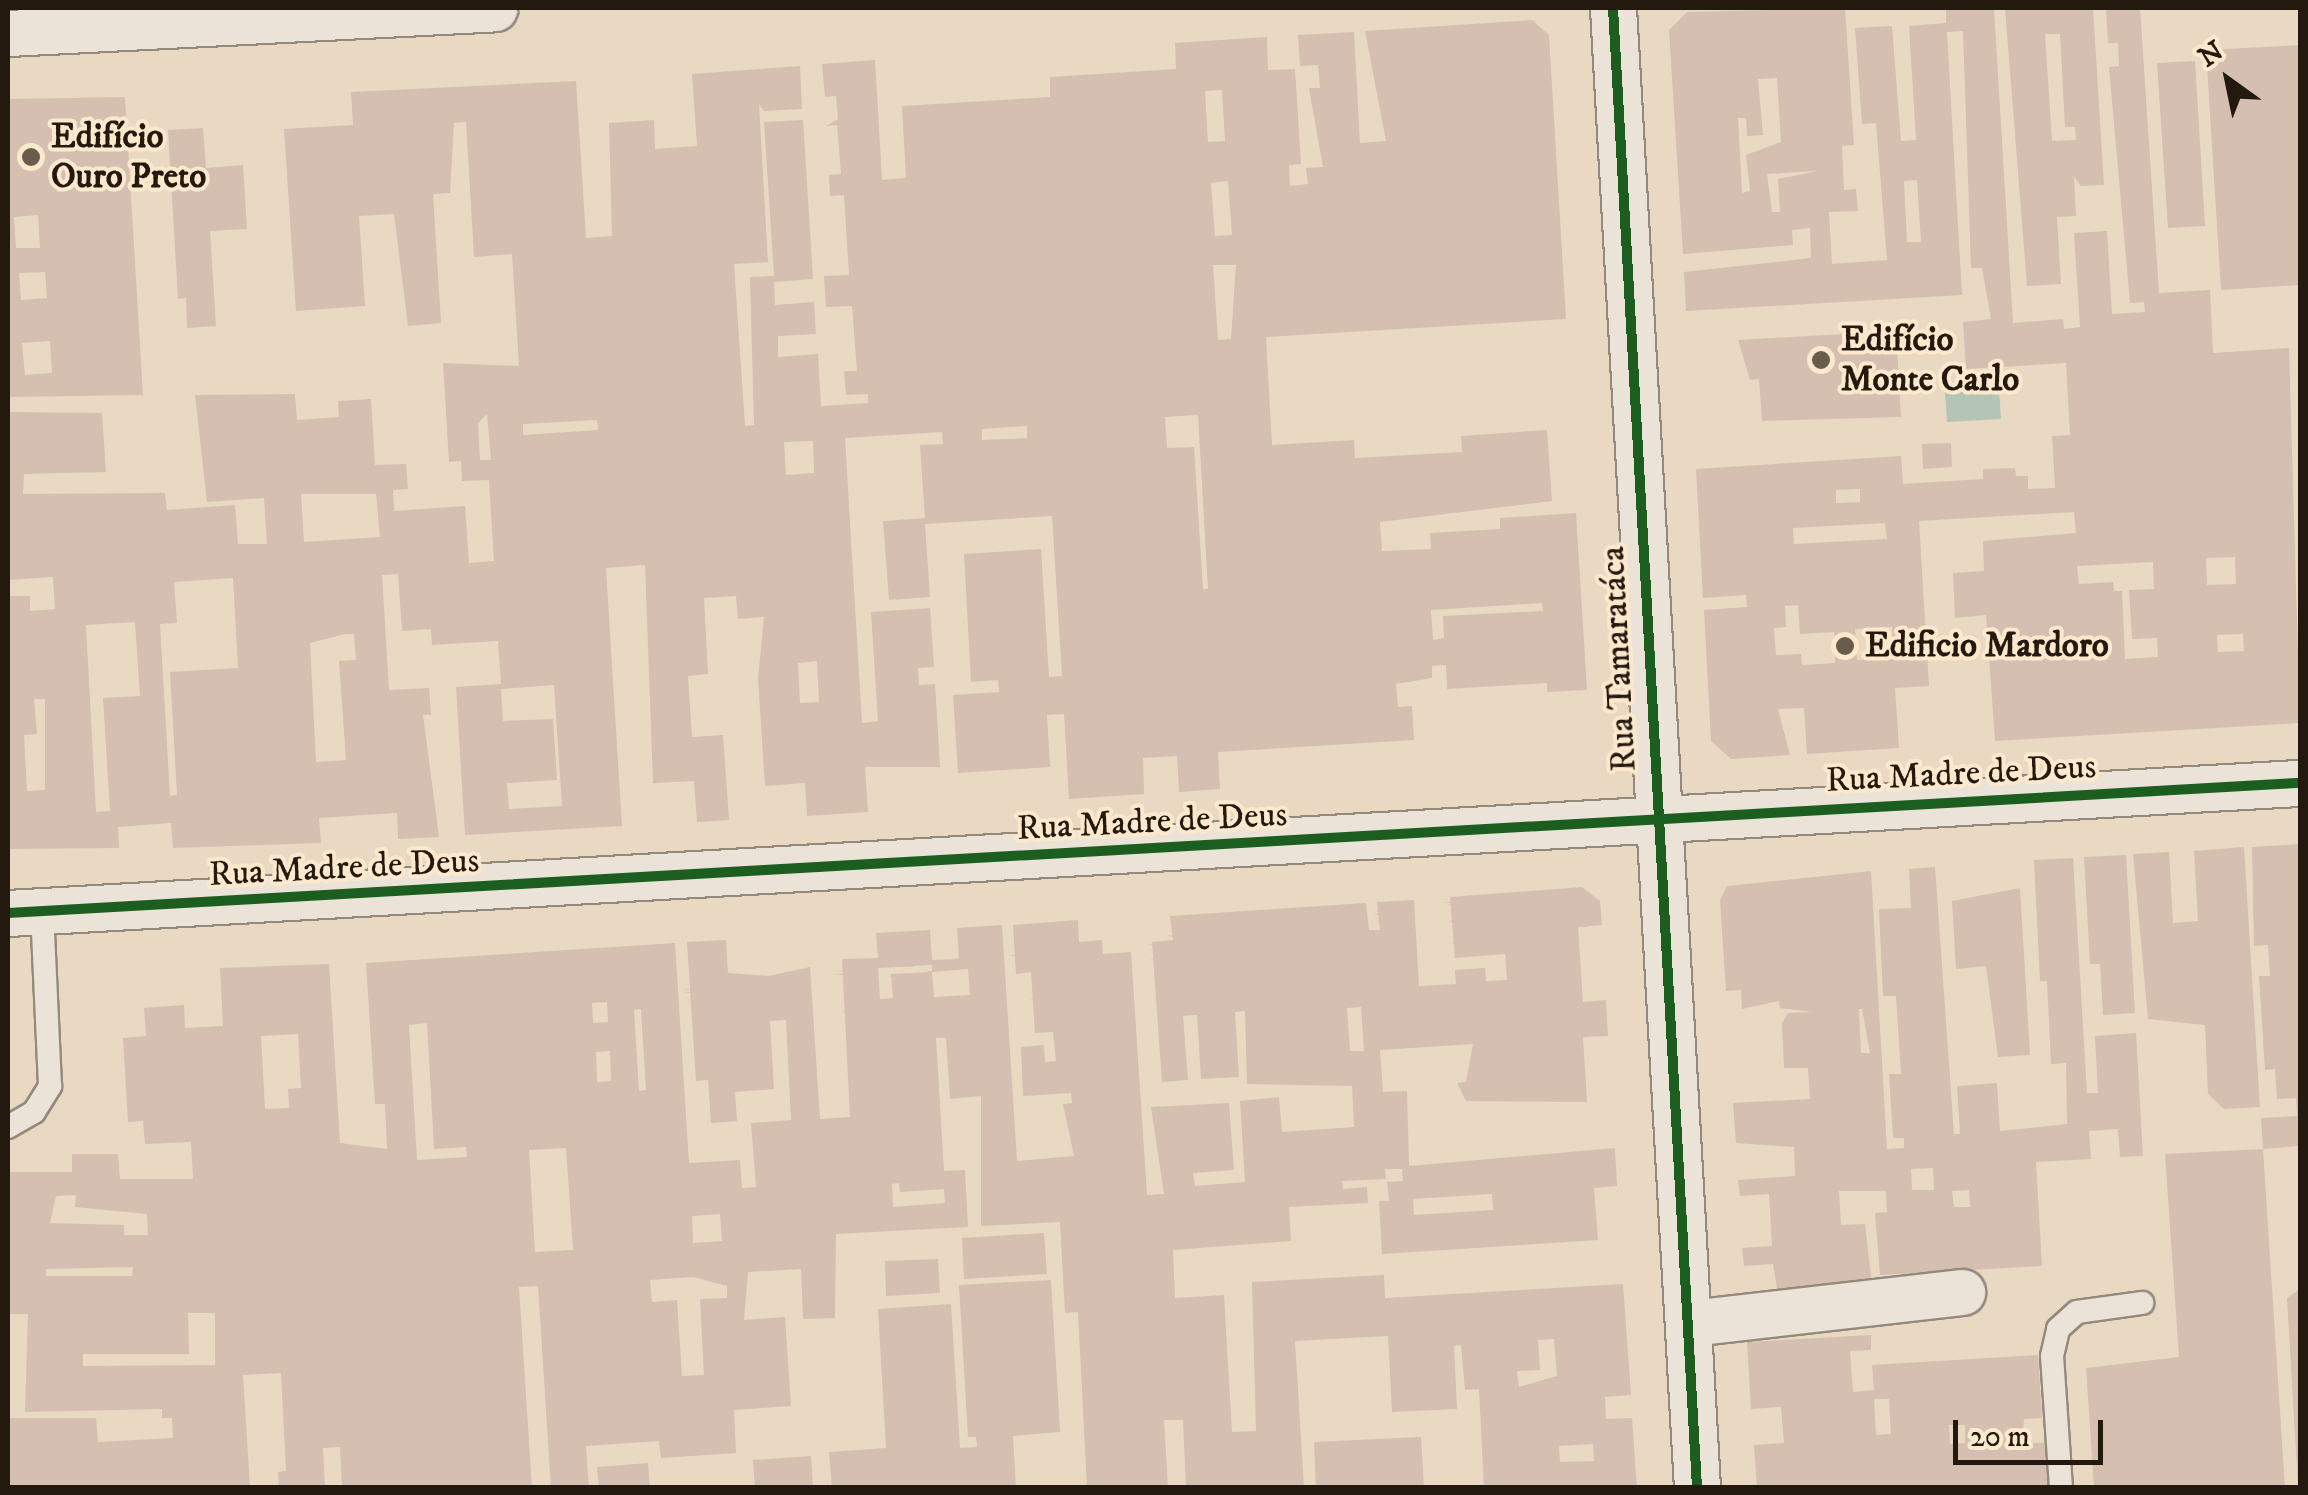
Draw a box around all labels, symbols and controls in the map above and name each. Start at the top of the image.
north arrow [2178,30,2278,130]
text: N [2192,33,2231,75]
place label: Edifício Ouro Preto [51,116,206,198]
marker: Edifício Ouro Preto [20,146,42,168]
place label: Edifício Monte Carlo [1841,319,2019,401]
marker: Edifício Monte Carlo [1810,349,1832,371]
street label: Rua Tamaratáca [1592,545,1646,773]
place label: Edificio Mardoro [1865,625,2109,667]
marker: Edificio Mardoro [1834,635,1856,657]
street label: Rua Madre de Deus [1825,746,2097,802]
street label: Rua Madre de Deus [1016,794,1288,850]
street label: Rua Madre de Deus [208,840,480,896]
scale bar [1958,1400,2108,1462]
text: 20 m [1970,1419,2030,1456]

